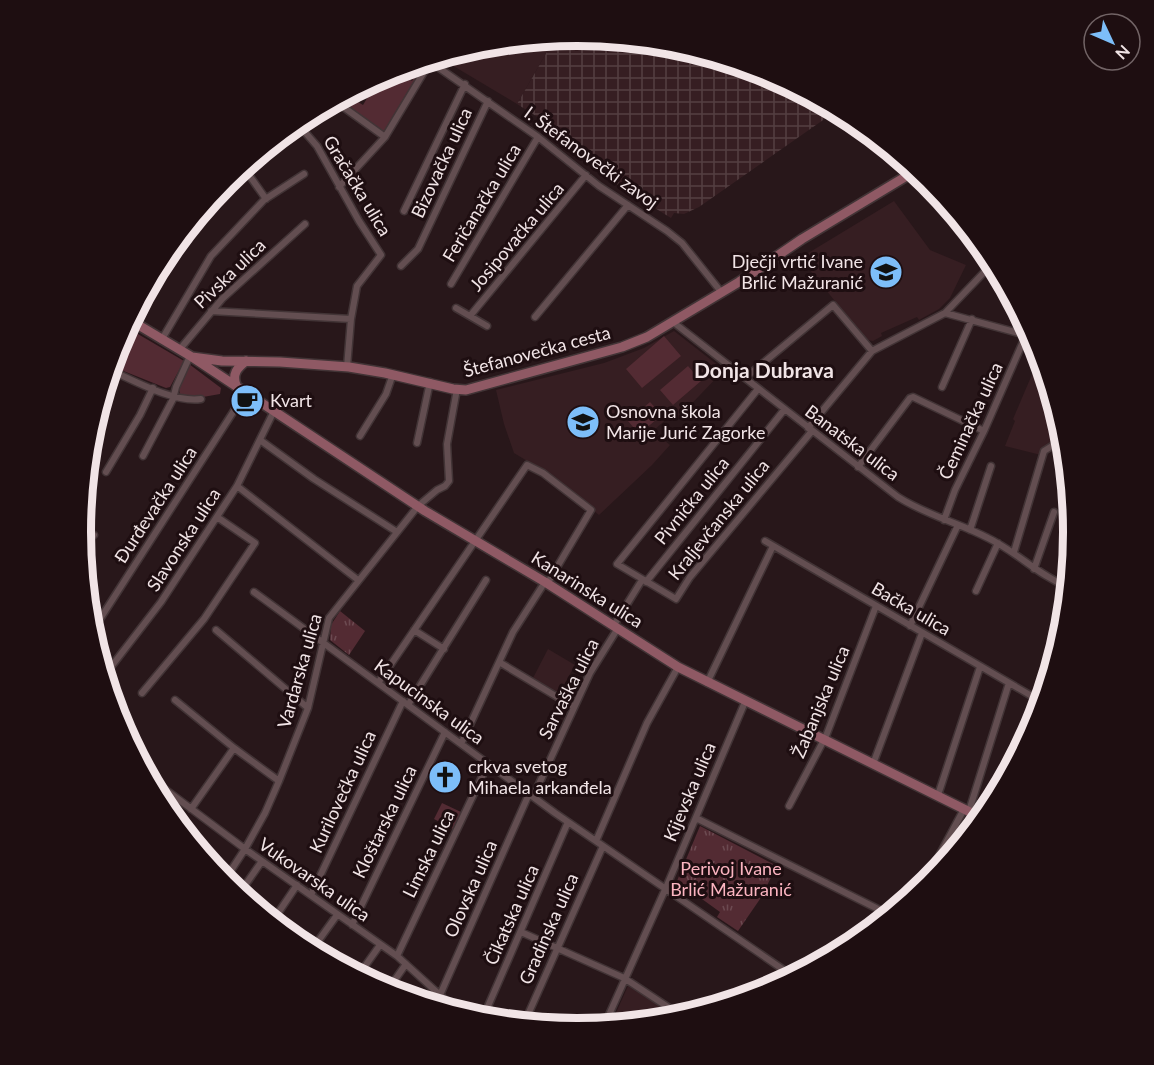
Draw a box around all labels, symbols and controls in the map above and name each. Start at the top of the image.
north arrow [1082,12,1142,72]
text: N [1112,42,1134,64]
street label: I. Štefanovečki zavoj [520,101,663,213]
street label: Bizovačka ulica [406,104,476,221]
street label: Gračačka ulica [319,131,396,240]
street label: Feričanačka ulica [437,139,525,265]
street label: Josipovačka ulica [464,178,568,295]
street label: Pivska ulica [189,234,270,313]
place label: Dječji vrtić Ivane Brlić Mažuranić [732,250,863,293]
school or university icon: Dječji vrtić Ivane Brlić Mažuranić [868,254,904,290]
street label: Štefanovečka cesta [461,321,613,381]
district label: Donja Dubrava [694,357,834,382]
street label: Čeminačka ulica [933,358,1007,483]
cafe icon: Kvart [229,383,265,419]
place label: Kvart [270,389,313,411]
place label: Osnovna škola Marije Jurić Zagorke [606,400,765,443]
street label: Banatska ulica [801,400,904,485]
school or university icon: Osnovna škola Marije Jurić Zagorke [565,404,601,440]
street label: Đurđevačka ulica [109,442,201,567]
street label: Pivnička ulica [649,452,733,549]
street label: Kraljevčanska ulica [663,455,773,584]
street label: Slavonska ulica [142,484,225,595]
street label: Kanarinska ulica [528,546,647,632]
street label: Bačka ulica [868,577,955,640]
street label: Vardarska ulica [272,611,326,731]
street label: Sarvaška ulica [533,635,603,742]
street label: Žabanjska ulica [787,642,854,761]
street label: Kapucinska ulica [370,654,489,748]
street label: Kurilovečka ulica [304,727,380,856]
street label: Kijevska ulica [658,739,720,845]
place label: crkva svetog Mihaela arkanđela [468,755,612,798]
church icon: crkva svetog Mihaela arkanđela [427,759,463,795]
street label: Kloštarska ulica [347,762,421,882]
street label: Limska ulica [397,806,459,901]
street label: Vukovarska ulica [255,833,375,926]
street label: Olovska ulica [439,837,501,941]
park label: Perivoj Ivane Brlić Mažuranić [670,857,792,900]
street label: Čikatska ulica [479,861,543,968]
street label: Gradinska ulica [514,870,582,988]

